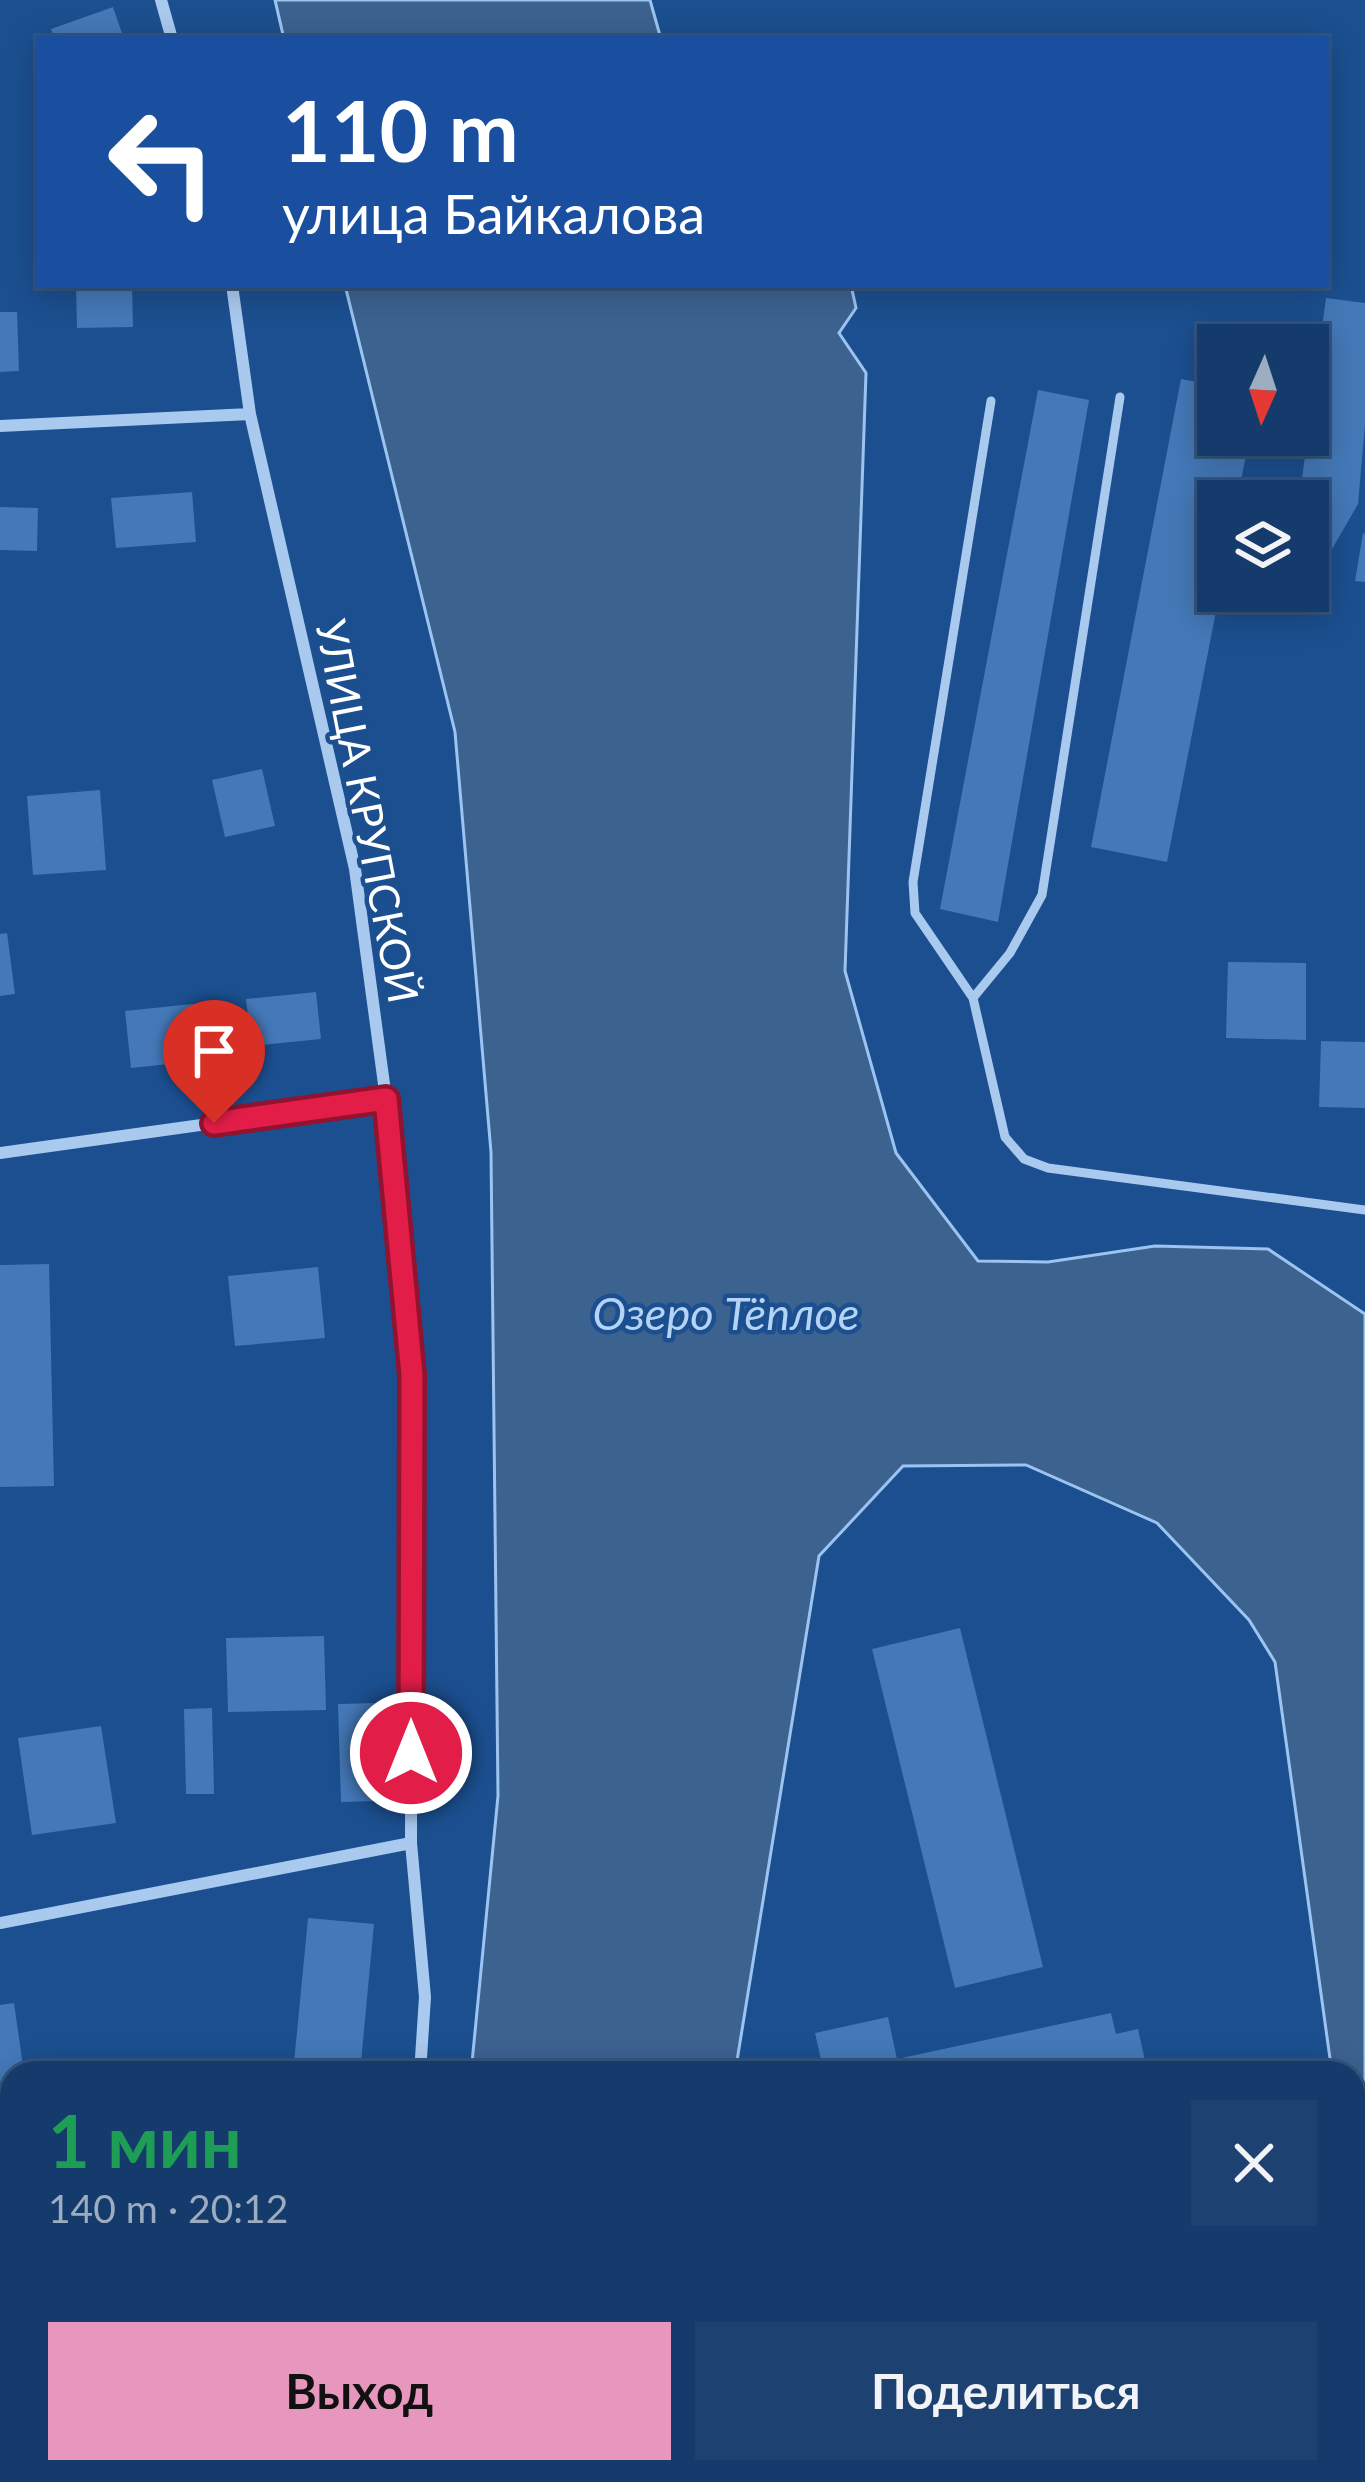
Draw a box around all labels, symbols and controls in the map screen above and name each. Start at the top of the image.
text: 110 m [282,79,519,180]
icon: left [84,84,240,240]
text: улица Байкалова [282,181,705,246]
north arrow [1197,324,1329,456]
map controls [1197,324,1329,612]
button: layers [1197,480,1329,612]
street label: УЛИЦА КРУПСКОЙ [306,615,430,1007]
pin [163,1000,265,1123]
icon: arrive [181,1018,247,1084]
water label: Озеро Тёплое [592,1286,860,1340]
position arrow [348,1690,474,1816]
text: 1 мин [48,2097,242,2183]
button: close [1191,2100,1317,2226]
text: 140 m · 20:12 [48,2185,288,2231]
button: Выход [48,2322,671,2460]
button: Поделиться [695,2322,1317,2460]

